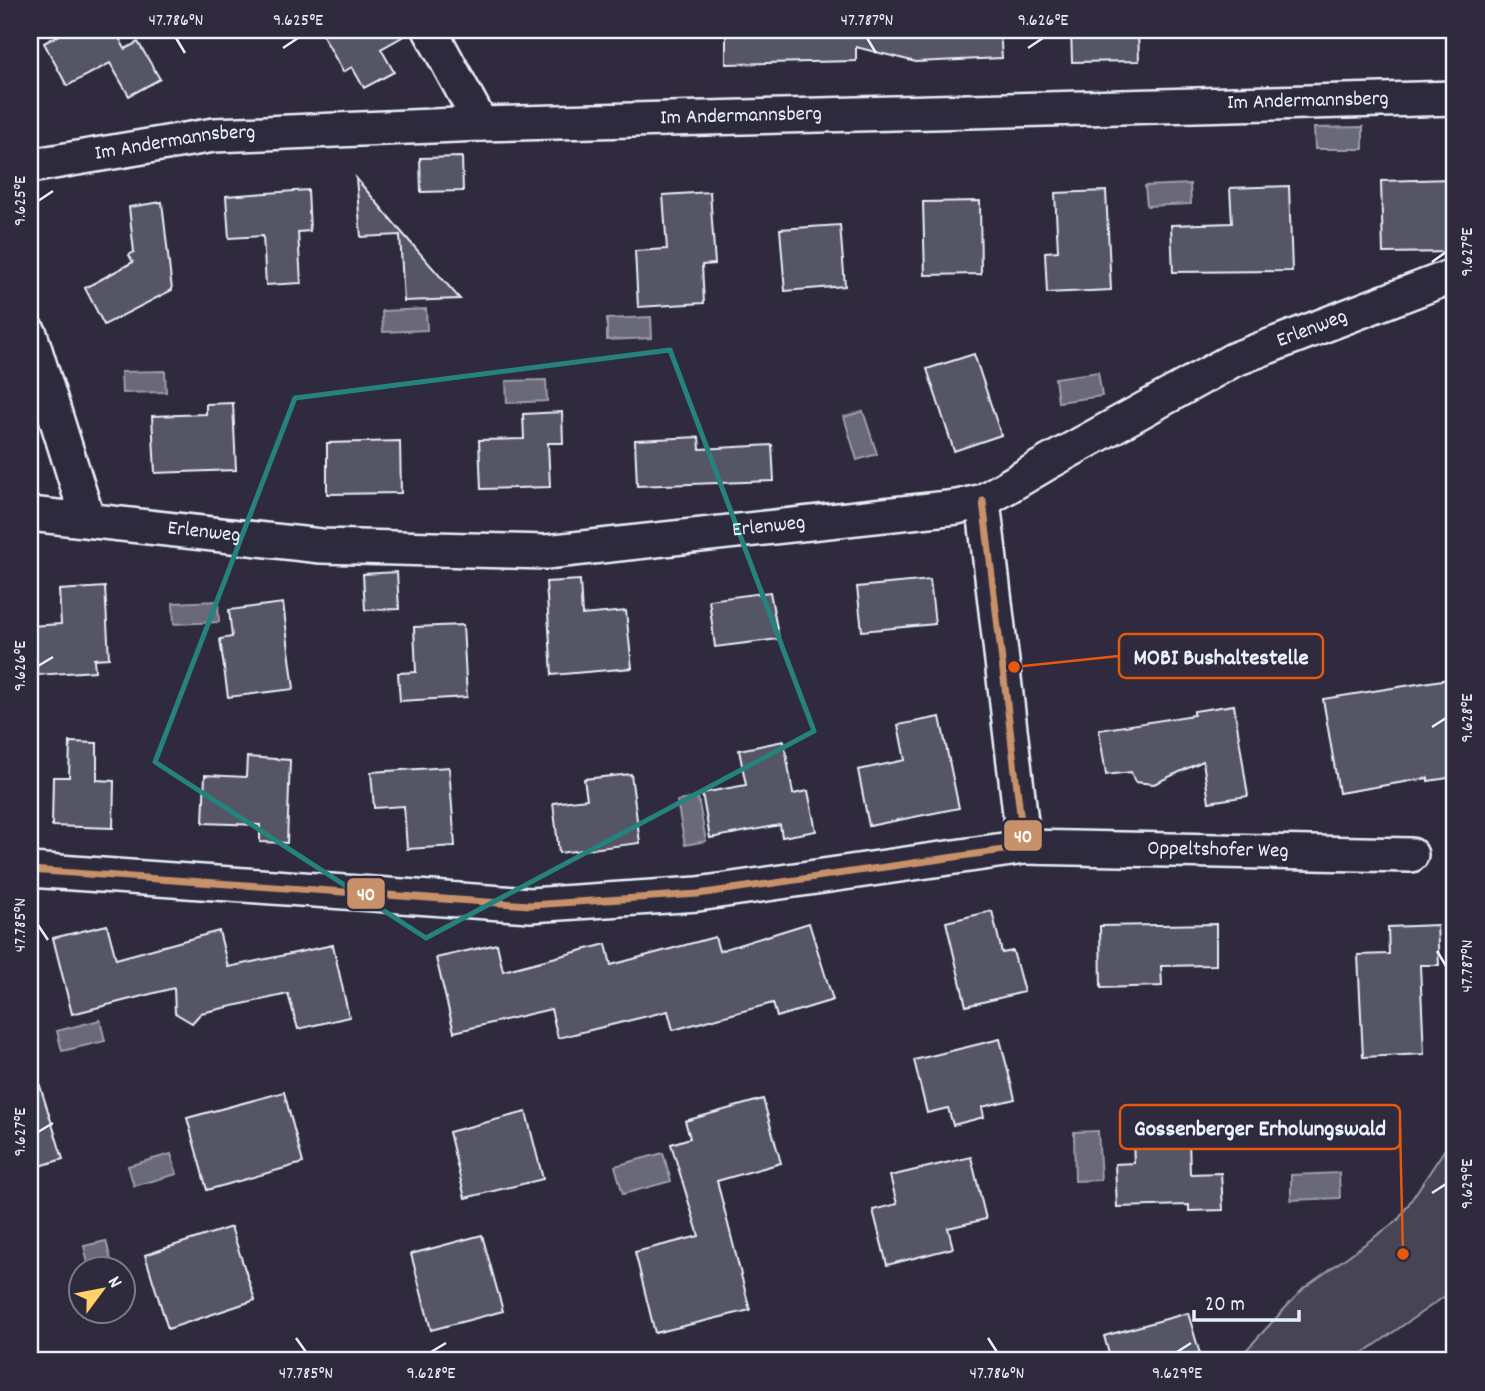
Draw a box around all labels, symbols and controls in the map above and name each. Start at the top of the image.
text: 47.786°N [149,9,203,34]
text: 9.625°E [273,9,323,34]
text: 47.787°N [840,9,894,34]
text: 9.626°E [1018,9,1068,34]
street label: Im Andermannsberg [1227,85,1389,119]
street label: Im Andermannsberg [660,100,822,134]
street label: Im Andermannsberg [93,118,256,170]
text: 9.625°E [9,176,34,226]
text: 9.627°E [1456,228,1481,276]
street label: Erlenweg [1273,303,1352,357]
street label: Erlenweg [731,509,807,547]
street label: Erlenweg [166,514,242,552]
callout: MOBI Bushaltestelle [1119,634,1323,678]
text: 9.626°E [9,641,34,691]
text: MOBI Bushaltestelle [1133,643,1309,676]
text: 9.628°E [1456,693,1481,743]
line badge: 40 [1003,819,1043,852]
text: 40 [1014,825,1032,852]
street label: Oppeltshofer Weg [1147,835,1289,867]
line badge: 40 [346,877,386,910]
text: 40 [357,883,375,910]
text: 47.785°N [9,898,34,952]
text: 47.787°N [1456,939,1481,993]
callout: Gossenberger Erholungswald [1120,1105,1400,1149]
text: 9.627°E [9,1108,34,1156]
text: Gossenberger Erholungswald [1134,1114,1386,1147]
text: 9.629°E [1456,1159,1481,1209]
north arrow [66,1254,136,1324]
text: N [100,1272,127,1294]
scale bar [1194,1279,1300,1323]
text: 20 m [1205,1291,1245,1321]
text: 47.785°N [279,1362,333,1387]
text: 9.628°E [406,1362,456,1387]
text: 47.786°N [970,1362,1024,1387]
text: 9.629°E [1152,1362,1202,1387]

